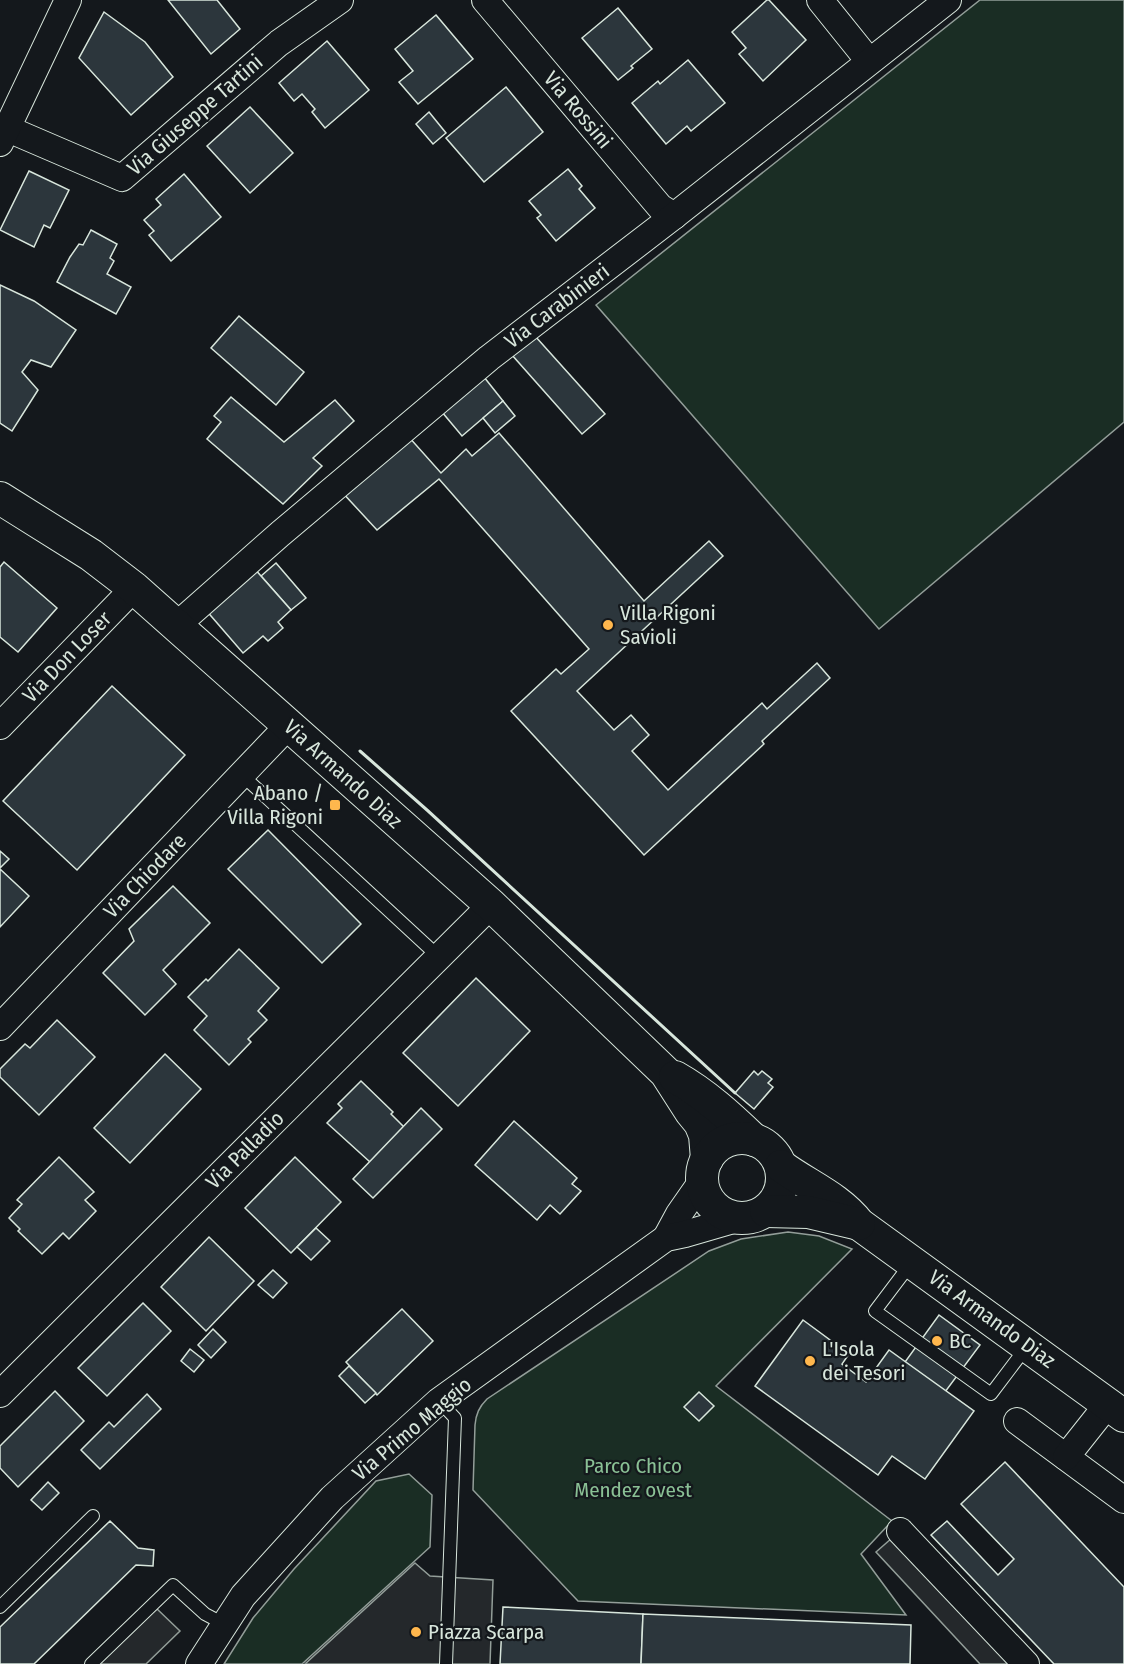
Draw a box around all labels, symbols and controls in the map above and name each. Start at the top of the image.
street label: Via Giuseppe Tartini [122,49,268,181]
street label: Via Rossini [538,66,618,154]
street label: Via Carabinieri [499,258,615,354]
place label: Villa Rigoni Savioli [620,600,716,650]
street label: Via Don Loser [17,605,117,708]
marker: Villa Rigoni Savioli [601,618,615,632]
street label: Via Armando Diaz [278,714,408,834]
place label: Abano / Villa Rigoni [227,780,323,830]
marker: Abano / Villa Rigoni [328,798,342,812]
street label: Via Chiodare [98,828,192,924]
street label: Via Palladio [200,1105,290,1195]
street label: Via Armando Diaz [924,1264,1060,1374]
place label: BC [949,1328,971,1354]
marker: BC [930,1334,944,1348]
place label: L'Isola dei Tesori [822,1336,905,1386]
marker: L'Isola dei Tesori [803,1354,817,1368]
street label: Via Primo Maggio [347,1372,477,1486]
park label: Parco Chico Mendez ovest [574,1453,692,1503]
place label: Piazza Scarpa [428,1619,544,1645]
marker: Piazza Scarpa [409,1625,423,1639]

